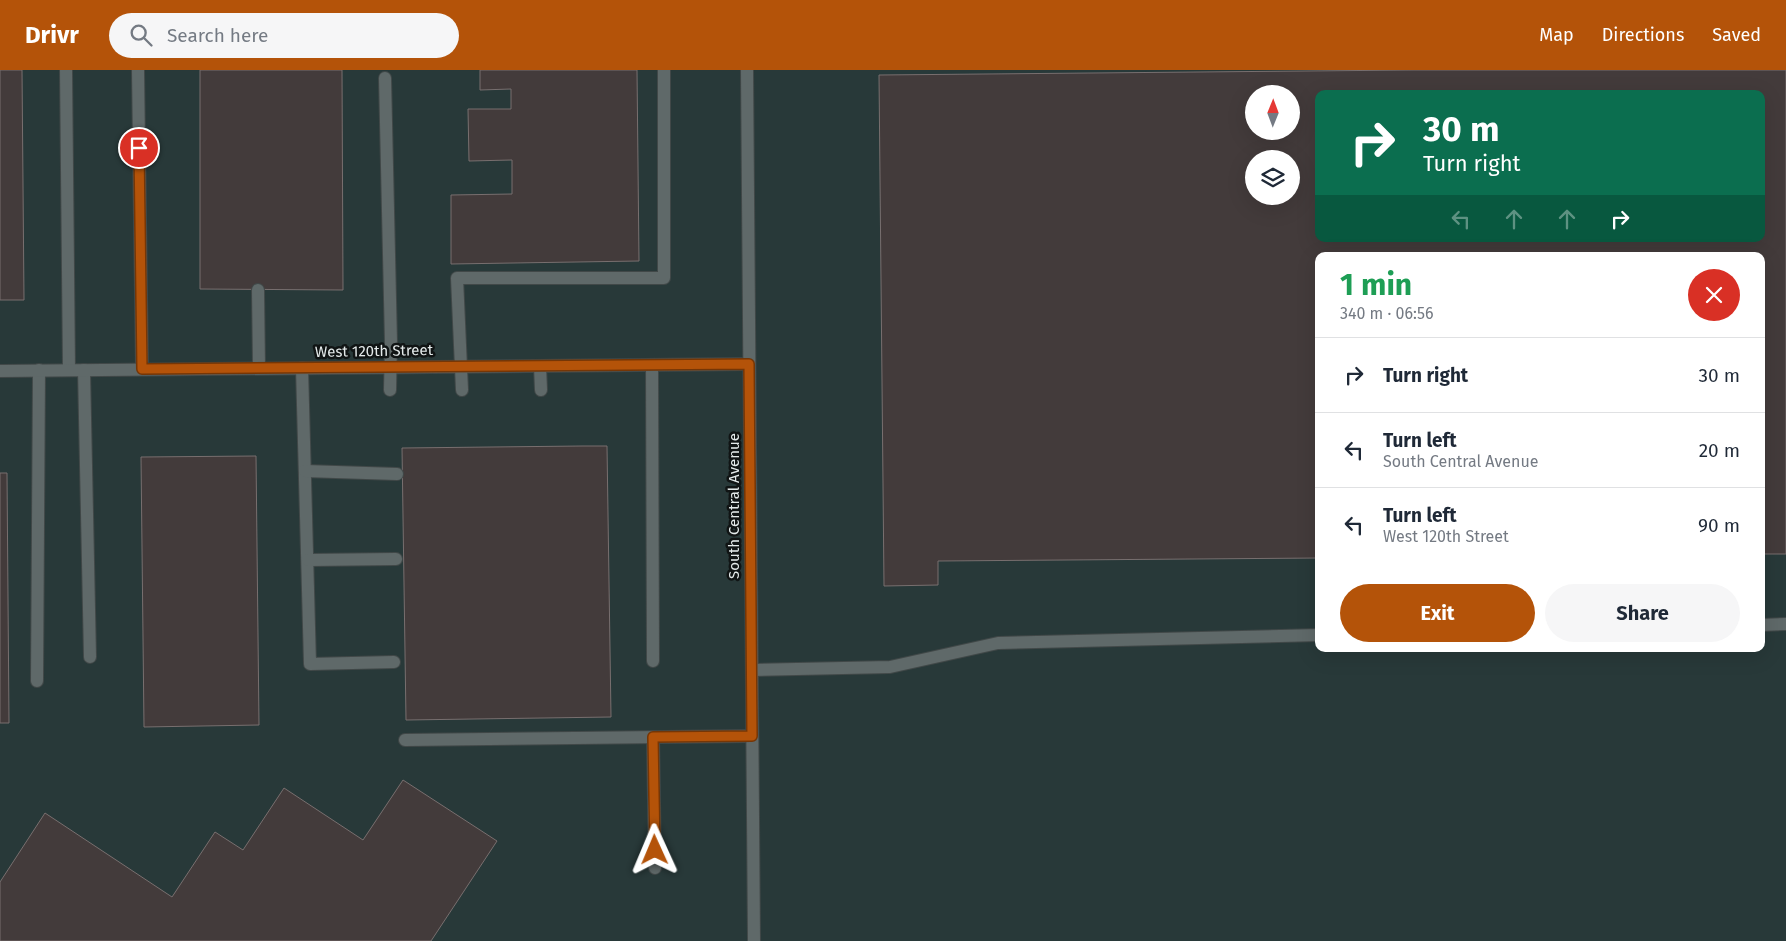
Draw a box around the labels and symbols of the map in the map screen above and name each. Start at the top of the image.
north arrow [1245,85,1300,140]
pin [118,127,160,169]
street label: West 120th Street [315,341,434,361]
street label: South Central Avenue [725,433,743,579]
position arrow [628,823,680,875]

